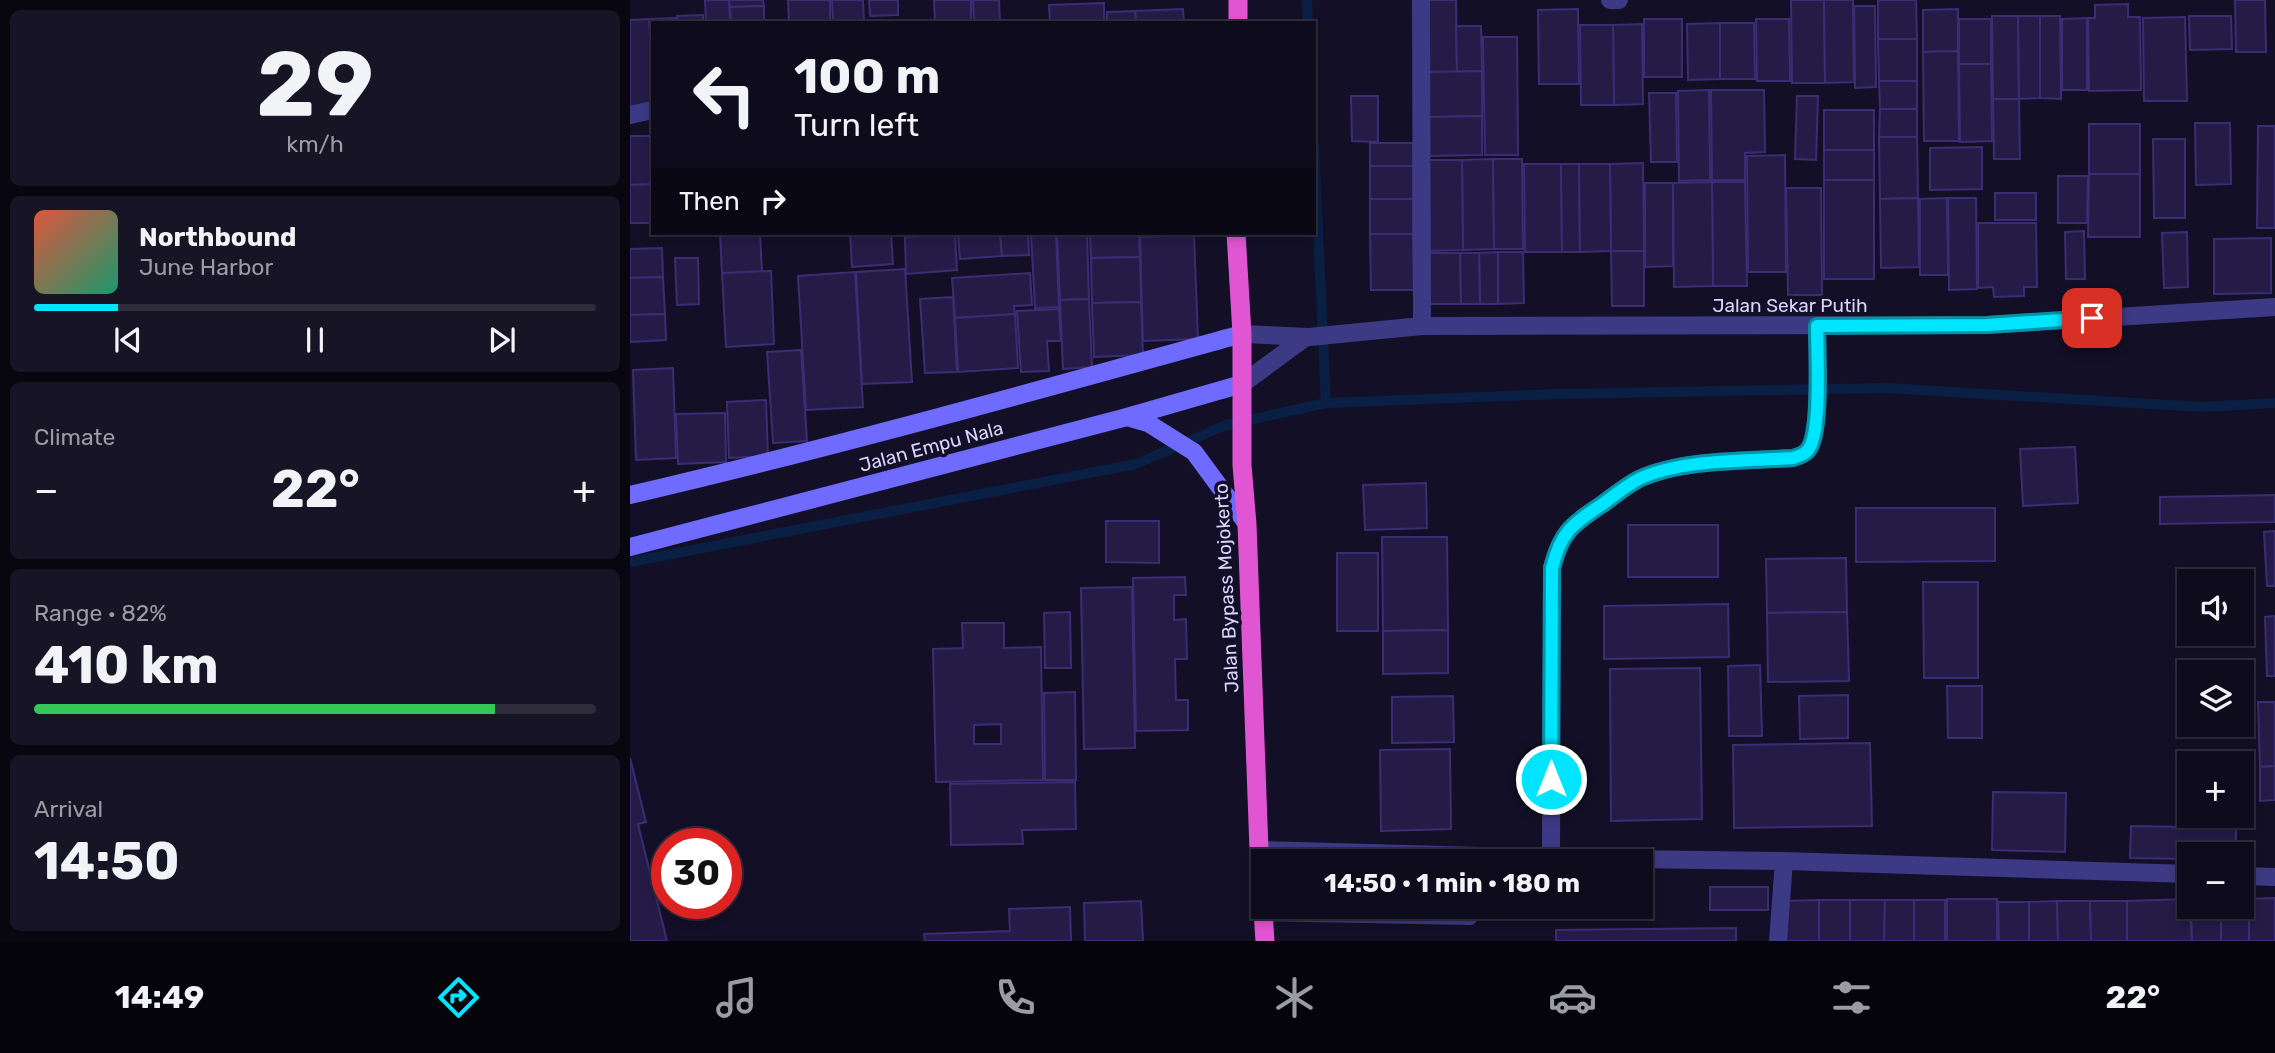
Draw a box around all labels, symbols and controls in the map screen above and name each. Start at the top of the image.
text: 29 [256,30,374,138]
text: 100 m [794,47,940,105]
icon: left [679,49,770,140]
text: Turn left [794,106,919,144]
text: km/h [286,130,344,158]
icon: right [754,182,792,220]
text: Then [679,186,740,217]
text: Northbound [139,222,297,253]
text: June Harbor [139,253,273,281]
pin [2062,288,2122,348]
street label: Jalan Sekar Putih [1713,294,1867,317]
icon: arrive [2073,299,2111,337]
icon: previous [109,321,147,359]
icon: pause [296,321,334,359]
icon: next [483,321,521,359]
street label: Jalan Empu Nala [857,416,1006,477]
text: Climate [34,423,115,451]
text: 22° [271,458,360,520]
text: − [34,467,59,513]
text: + [572,467,596,513]
street label: Jalan Bypass Mojokerto [1210,483,1243,693]
map controls [2177,569,2254,919]
button: sound [2177,569,2254,646]
text: Range · 82% [34,599,167,627]
text: 410 km [34,634,219,696]
button: layers [2177,660,2254,737]
position arrow [1514,742,1588,816]
button: + [2177,751,2254,828]
text: Arrival [34,795,103,823]
speed limit sign: 30 [651,828,742,919]
text: 14:50 [34,830,180,892]
button: − [2177,842,2254,919]
text: 14:50 · 1 min · 180 m [1324,868,1580,899]
icon: directions [434,973,483,1022]
icon: music [712,973,761,1022]
icon: phone [991,973,1040,1022]
icon: climate [1270,973,1319,1022]
icon: car [1548,973,1597,1022]
icon: filters [1827,973,1876,1022]
text: 14:49 [115,978,204,1016]
text: 22° [2105,978,2160,1016]

